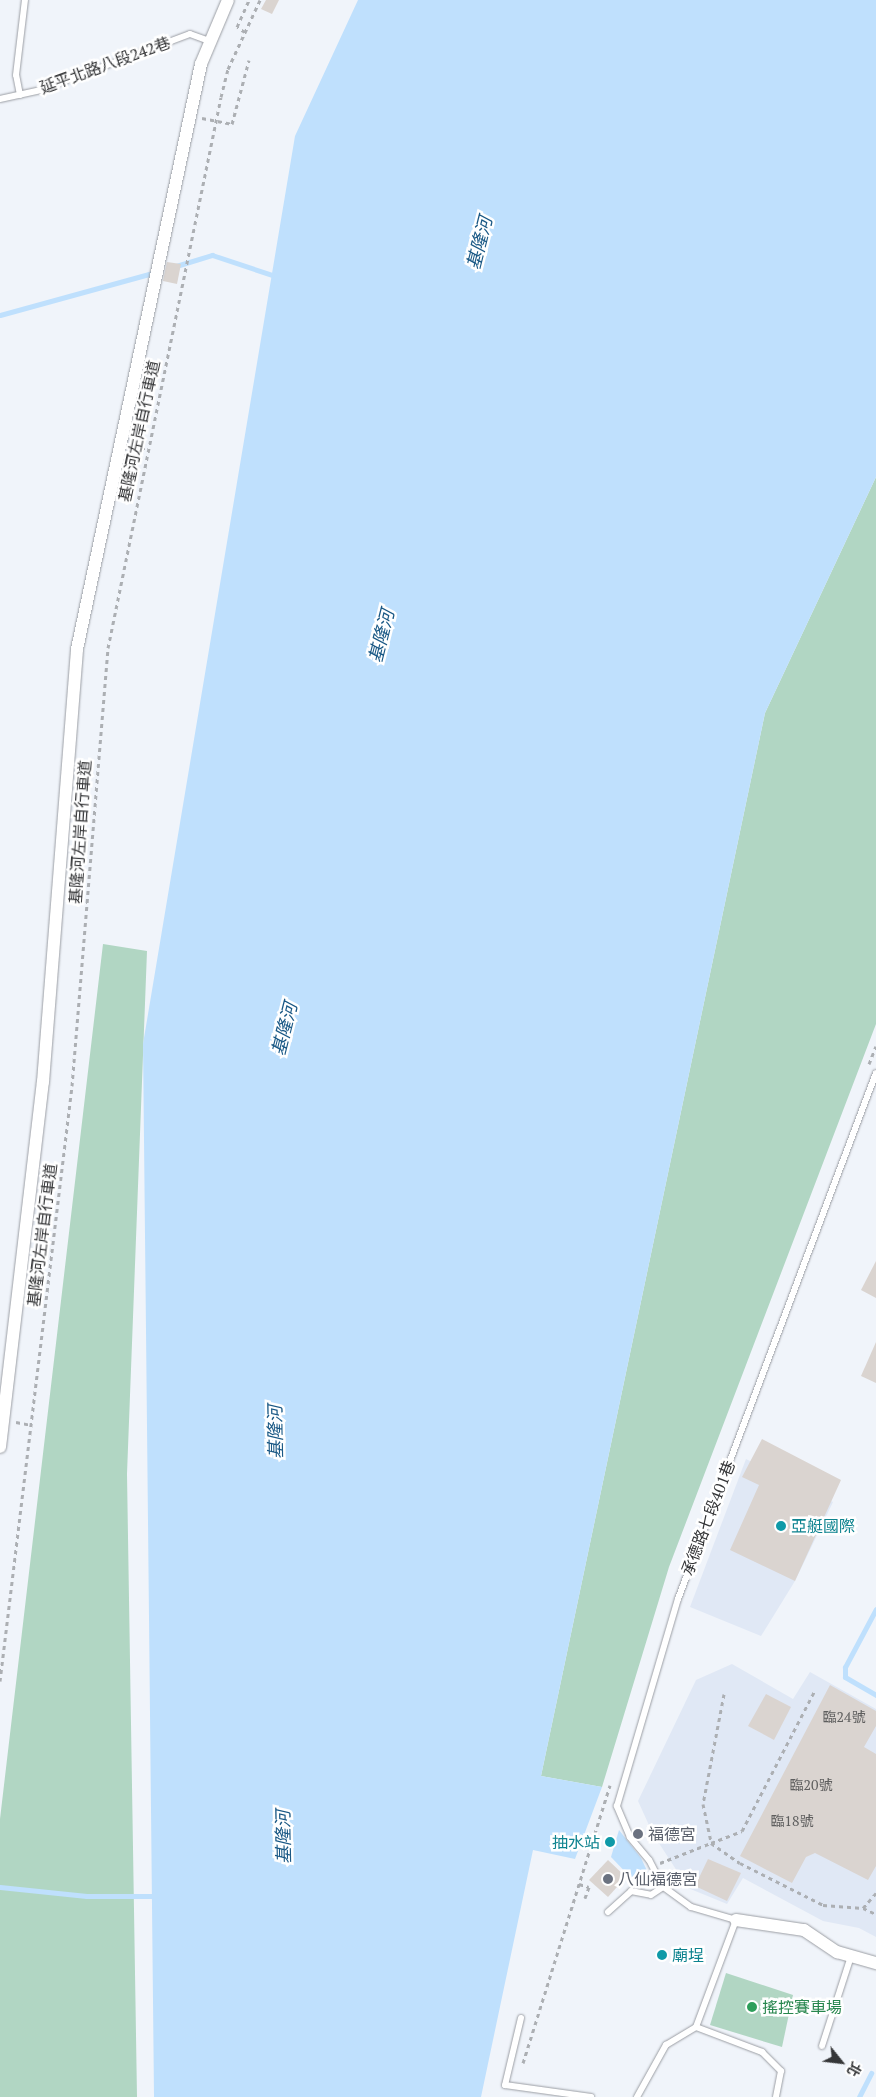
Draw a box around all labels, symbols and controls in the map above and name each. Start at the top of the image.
street label: 延平北路八段242巷 [37,32,173,98]
water label: 基隆河 [462,214,496,272]
street label: 基隆河左岸自行車道 [115,359,163,503]
water label: 基隆河 [364,607,398,665]
street label: 基隆河左岸自行車道 [65,760,95,904]
water label: 基隆河 [267,1000,301,1058]
street label: 基隆河左岸自行車道 [24,1162,60,1308]
water label: 基隆河 [264,1405,286,1459]
street label: 承德路七段401巷 [677,1458,739,1578]
place label: 亞艇國際 [791,1516,855,1536]
marker: 亞艇國際 [775,1520,787,1532]
house number: 臨24號 [823,1709,865,1725]
house number: 臨20號 [790,1777,832,1793]
water label: 基隆河 [272,1810,294,1864]
house number: 臨18號 [771,1813,813,1829]
place label: 福德宮 [648,1824,696,1844]
marker: 福德宮 [632,1828,644,1840]
place label: 抽水站 [552,1832,600,1852]
marker: 抽水站 [604,1836,616,1848]
place label: 八仙福德宮 [618,1869,698,1889]
marker: 八仙福德宮 [602,1873,614,1885]
place label: 廟埕 [672,1945,704,1965]
marker: 廟埕 [656,1949,668,1961]
place label: 搖控賽車場 [762,1997,842,2017]
marker: 搖控賽車場 [746,2001,758,2013]
north arrow [816,2037,866,2087]
text: 北 [843,2059,866,2080]

